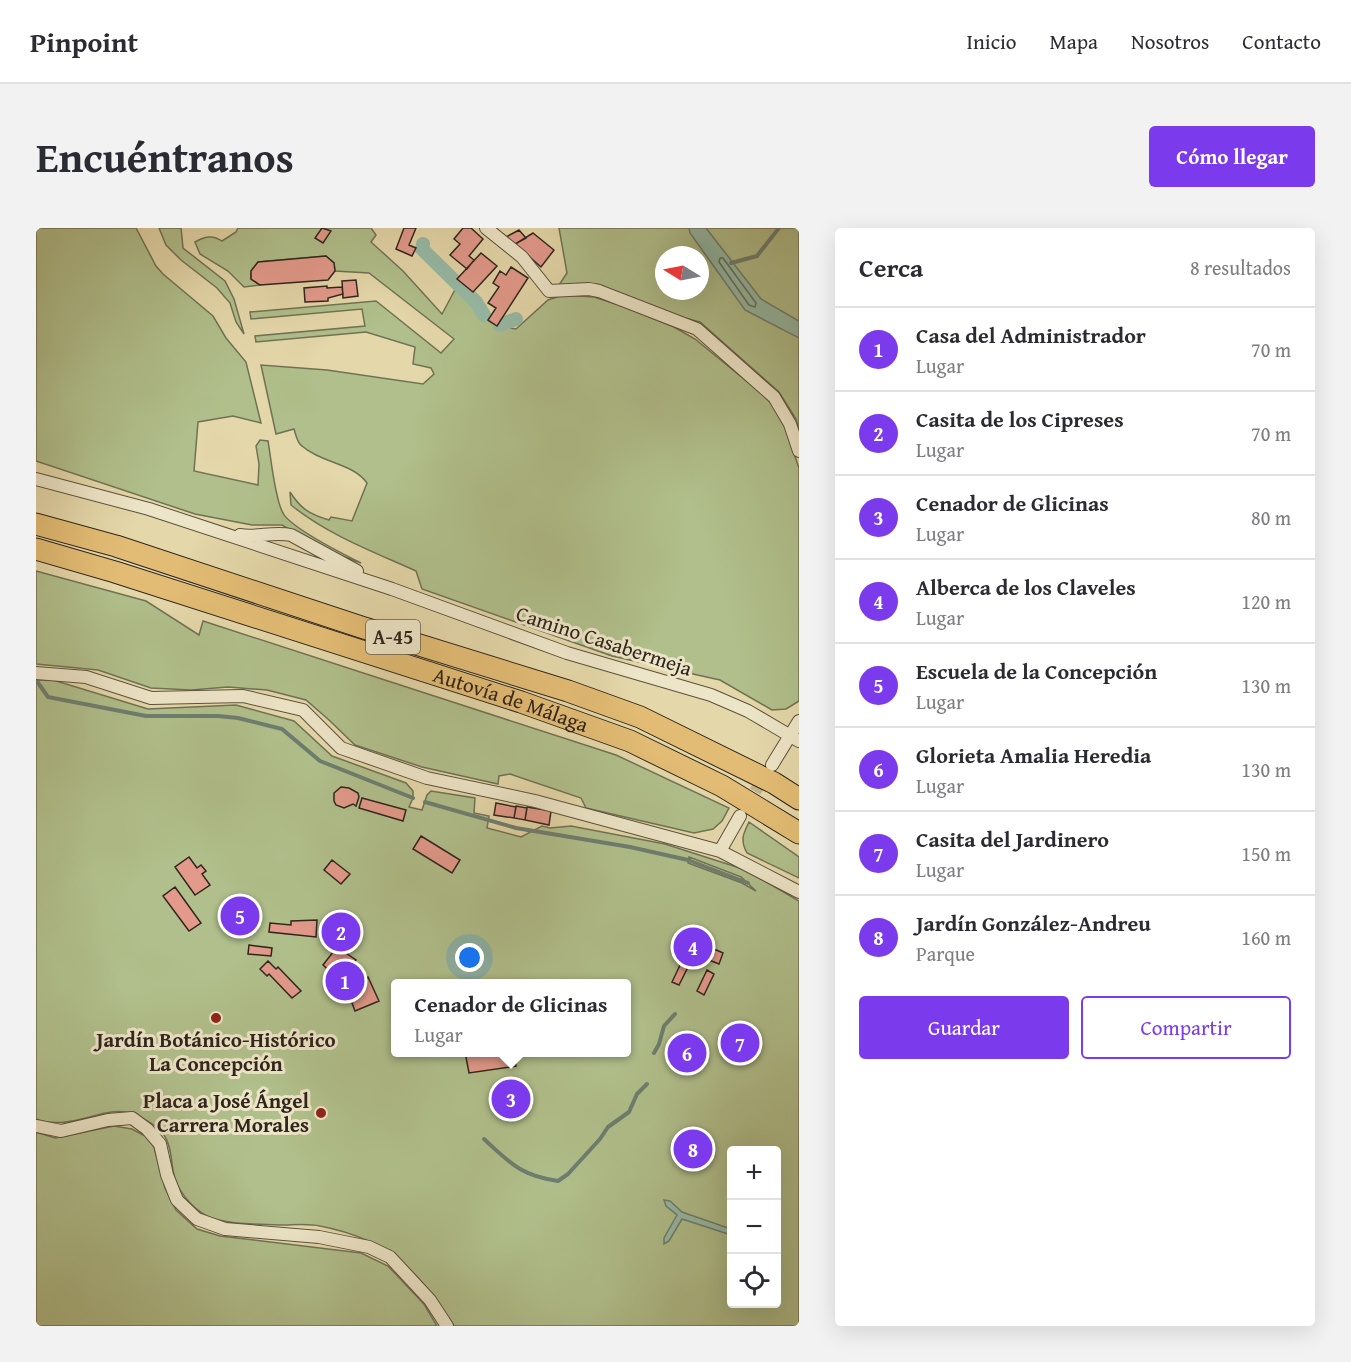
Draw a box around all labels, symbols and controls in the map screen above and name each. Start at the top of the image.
text: Pinpoint [30,21,138,62]
text: Inicio [967,26,1017,57]
text: Mapa [1050,26,1098,57]
text: Nosotros [1131,26,1209,57]
text: Contacto [1242,26,1321,57]
text: Encuéntranos [36,126,294,187]
button: Cómo llegar [1149,126,1315,187]
north arrow [655,246,709,300]
text: Cerca [859,248,923,287]
text: 8 resultados [1190,253,1291,282]
text: Casa del Administrador [916,319,1146,351]
text: 1 [873,335,884,364]
text: 70 m [1251,335,1291,364]
text: Lugar [916,351,964,380]
text: Casita de los Cipreses [916,403,1124,435]
text: 2 [873,419,884,448]
text: 70 m [1251,419,1291,448]
text: Lugar [916,435,964,464]
text: Cenador de Glicinas [916,487,1109,519]
text: 3 [873,503,884,532]
text: 80 m [1251,503,1291,532]
text: Lugar [916,519,964,548]
text: Alberca de los Claveles [916,571,1136,603]
text: 4 [873,587,884,616]
text: 120 m [1241,587,1291,616]
street label: Camino Casabermeja [512,597,696,684]
text: Lugar [916,603,964,632]
road number: A-45 [366,620,420,654]
text: Escuela de la Concepción [916,655,1157,687]
street label: Autovía de Málaga [429,659,593,740]
text: 5 [873,671,884,700]
text: 130 m [1241,671,1291,700]
text: Lugar [916,687,964,716]
text: Glorieta Amalia Heredia [916,739,1151,771]
text: 6 [873,755,884,784]
text: 130 m [1241,755,1291,784]
text: Lugar [916,771,964,800]
text: Casita del Jardinero [916,823,1109,855]
text: 7 [873,839,884,868]
text: 150 m [1241,839,1291,868]
text: Lugar [916,855,964,884]
pin: 5 [220,894,260,938]
text: Jardín González-Andreu [916,907,1151,939]
pin: 2 [322,910,360,954]
text: 8 [873,923,884,952]
text: 160 m [1241,923,1291,952]
pin: 4 [674,924,712,970]
text: Parque [916,939,975,968]
your location [455,943,484,972]
pin: 1 [326,958,364,1004]
popup [391,979,631,1057]
text: Cenador de Glicinas [415,988,607,1020]
button: Guardar [859,996,1069,1059]
button: Compartir [1081,996,1291,1059]
marker: Jardín Botánico-Histórico La Concepción [209,1011,223,1025]
text: Lugar [415,1020,463,1049]
pin: 7 [720,1020,760,1066]
place label: Jardín Botánico-Histórico La Concepción [93,1024,336,1079]
pin: 6 [668,1030,706,1076]
pin: 3 [492,1076,530,1122]
place label: Placa a José Ángel Carrera Morales [143,1085,309,1140]
marker: Placa a José Ángel Carrera Morales [314,1106,328,1120]
pin: 8 [674,1126,712,1172]
map controls [727,1146,781,1308]
button: + [727,1146,781,1200]
button: − [727,1200,781,1254]
button: locate [727,1254,781,1308]

